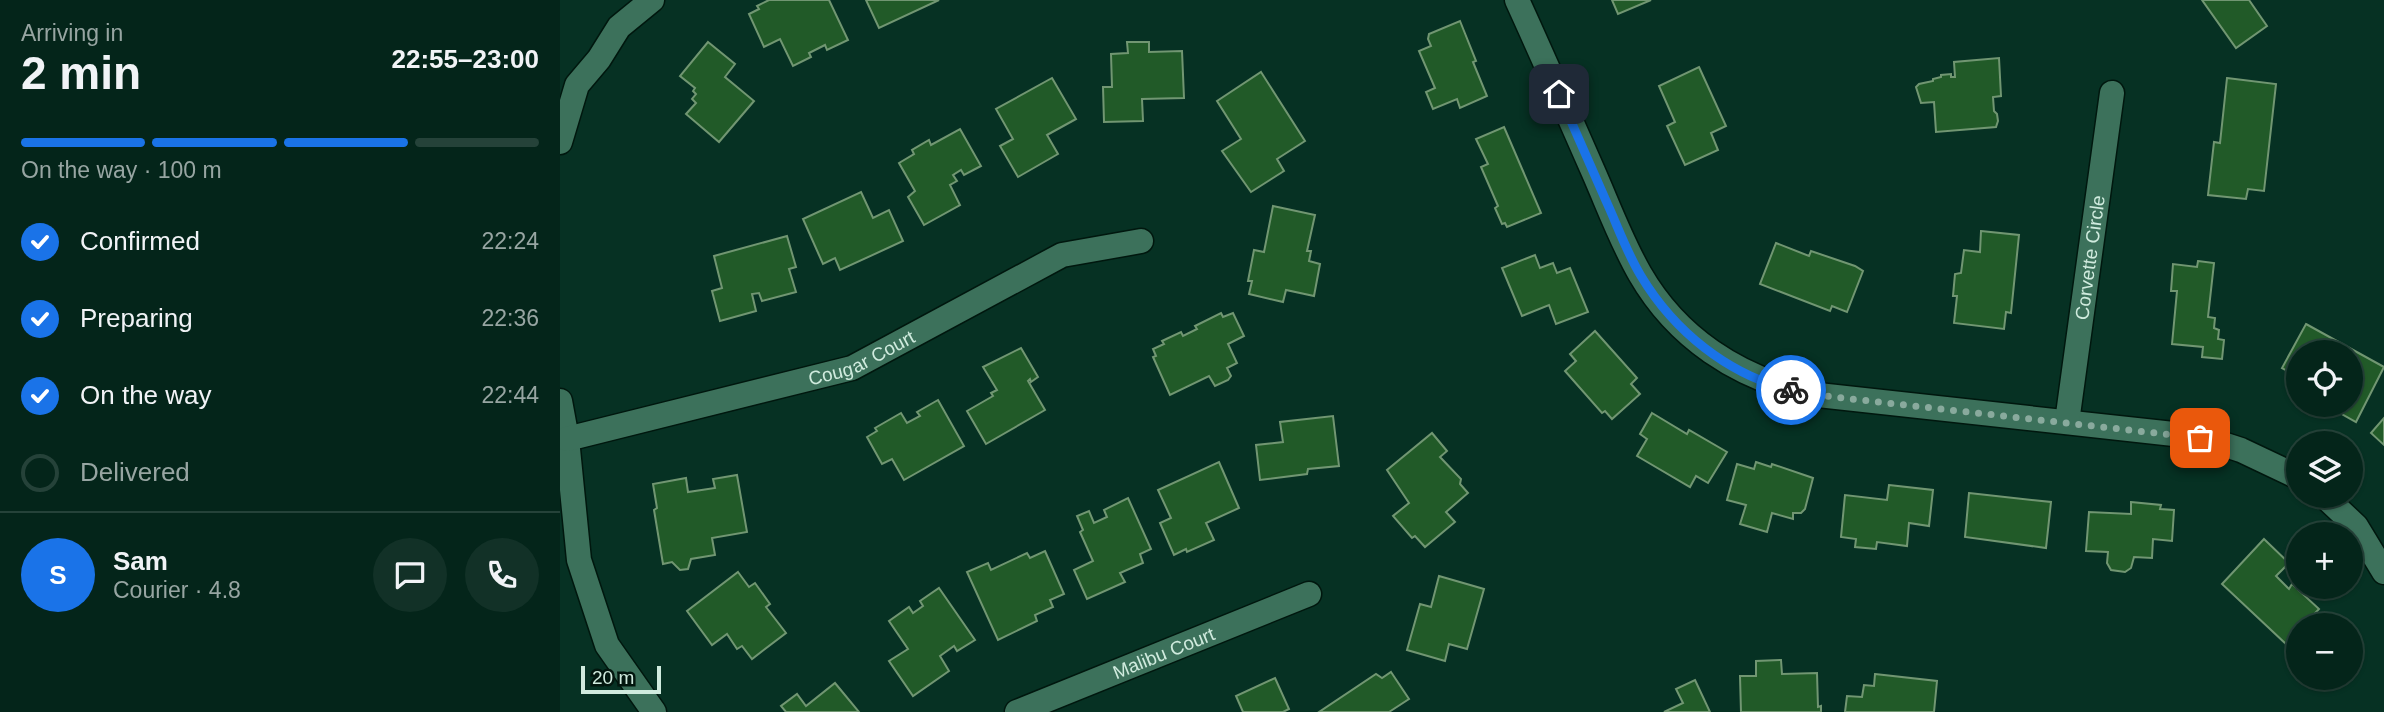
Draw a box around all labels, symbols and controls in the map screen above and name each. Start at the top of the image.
text: Arriving in [21,20,123,46]
text: 22:55–23:00 [392,44,539,74]
text: 2 min [21,47,141,99]
pin [1529,64,1589,124]
icon: home [1540,75,1578,113]
text: On the way · 100 m [21,157,222,183]
street label: Corvette Circle [2071,194,2108,321]
icon: check [21,223,59,261]
text: Confirmed [80,226,200,256]
text: 22:24 [481,228,539,254]
icon: check [21,300,59,338]
text: Preparing [80,303,193,333]
text: 22:36 [481,305,539,331]
street label: Cougar Court [806,326,919,389]
map controls [2286,340,2363,690]
button: locate [2286,340,2363,417]
courier [1756,355,1826,425]
icon: bike [1772,371,1810,409]
icon: check [21,377,59,415]
text: On the way [80,380,212,410]
text: 22:44 [481,382,539,408]
pin [2170,408,2230,468]
icon: bag [2181,419,2219,457]
button: layers [2286,431,2363,508]
text: Delivered [80,457,190,487]
button: + [2286,522,2363,599]
button: chat [373,538,447,612]
button: phone [465,538,539,612]
text: Sam [113,546,168,576]
text: S [49,560,67,590]
text: Courier · 4.8 [113,577,241,603]
button: − [2286,613,2363,690]
street label: Malibu Court [1110,623,1218,683]
scale bar [581,663,662,695]
text: 20 m [592,667,634,688]

